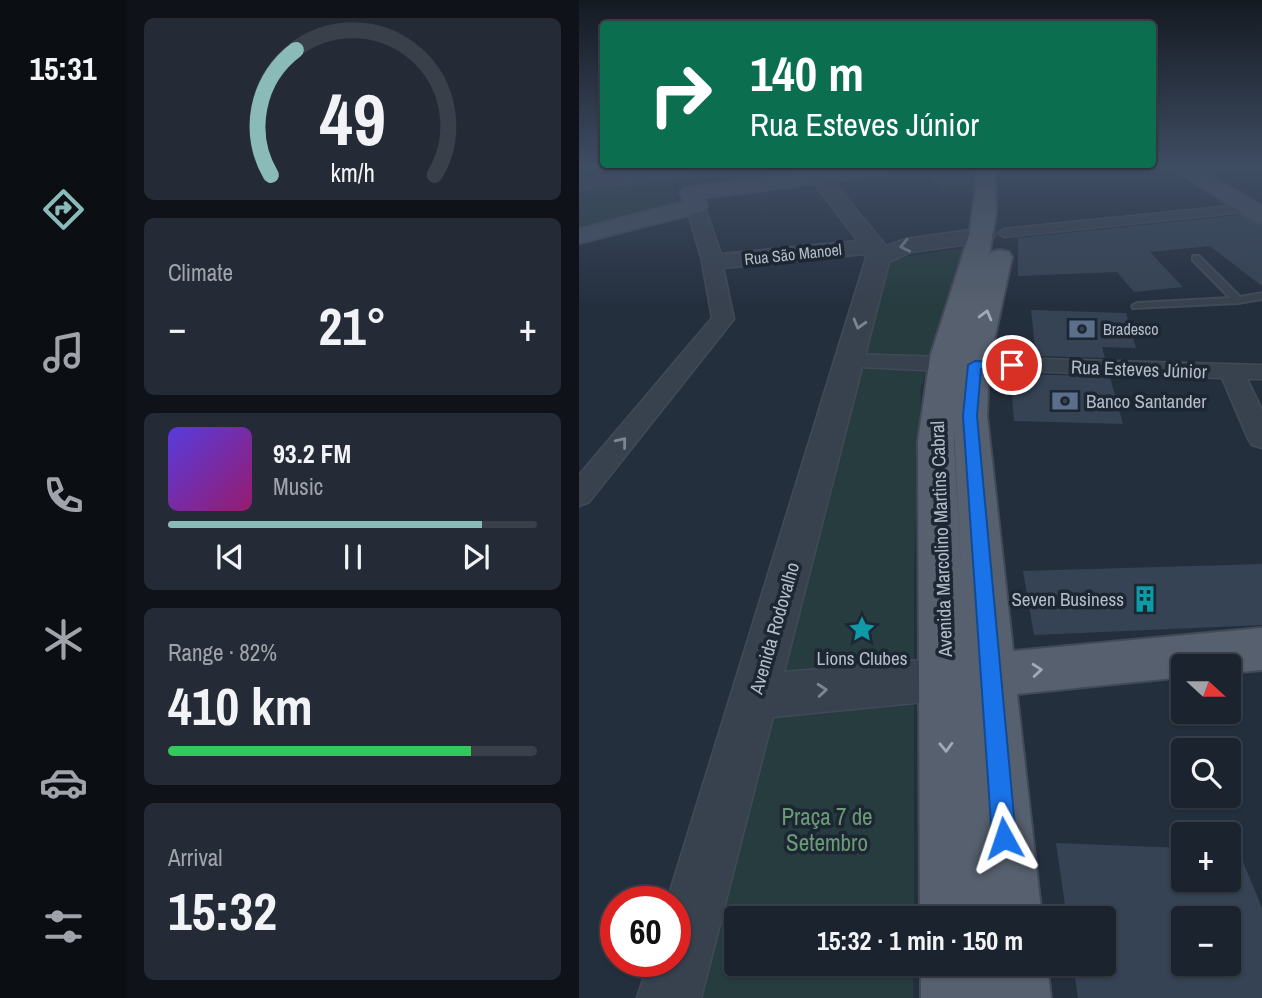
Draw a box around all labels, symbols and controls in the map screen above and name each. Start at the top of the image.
text: 140 m [750,40,864,106]
text: 15:31 [29,47,97,90]
icon: right [635,49,726,140]
text: 49 [319,70,386,168]
text: Rua Esteves Júnior [750,103,979,146]
text: km/h [330,156,375,190]
icon: directions [39,185,88,234]
street label: Rua São Manoel [743,238,843,270]
one-way arrow [899,238,911,253]
text: Climate [168,257,233,288]
text: 21° [318,291,387,361]
text: − [168,302,186,353]
text: + [519,302,537,353]
one-way arrow [978,309,992,321]
bank icon: Bradesco [1067,314,1097,344]
one-way arrow [853,317,867,329]
place label: Bradesco [1103,318,1158,340]
icon: music [39,328,88,377]
pin [982,335,1042,395]
icon: arrive [993,346,1031,384]
street label: Rua Esteves Júnior [1071,354,1208,384]
bank icon: Banco Santander [1050,386,1080,416]
place label: Banco Santander [1086,388,1207,414]
street label: Avenida Marcolino Martins Cabral [924,421,958,658]
text: 93.2 FM [273,436,351,471]
one-way arrow [614,437,627,449]
icon: phone [39,471,88,520]
text: Music [273,471,323,502]
icon: previous [211,538,249,576]
icon: pause [334,538,372,576]
icon: next [457,538,495,576]
street label: Avenida Rodovalho [743,559,805,698]
building icon: Seven Business [1130,584,1160,614]
place label: Seven Business [1011,586,1124,612]
place icon: Lions Clubes [847,614,877,644]
icon: climate [39,615,88,664]
text: Range · 82% [168,637,277,668]
place label: Lions Clubes [817,645,908,671]
north arrow [1171,654,1241,724]
map controls [1171,654,1241,976]
one-way arrow [1032,663,1043,678]
text: 410 km [168,671,313,741]
one-way arrow [817,683,828,698]
button: search [1171,738,1241,808]
one-way arrow [938,742,953,753]
icon: car [39,758,88,807]
park label: Praça 7 de Setembro [781,801,873,858]
position arrow [967,801,1041,875]
button: + [1171,822,1241,892]
text: Arrival [168,842,223,873]
text: 15:32 [168,876,277,946]
speed limit sign: 60 [600,886,691,977]
icon: filters [39,902,88,951]
button: − [1171,906,1241,976]
text: 15:32 · 1 min · 150 m [817,923,1023,958]

